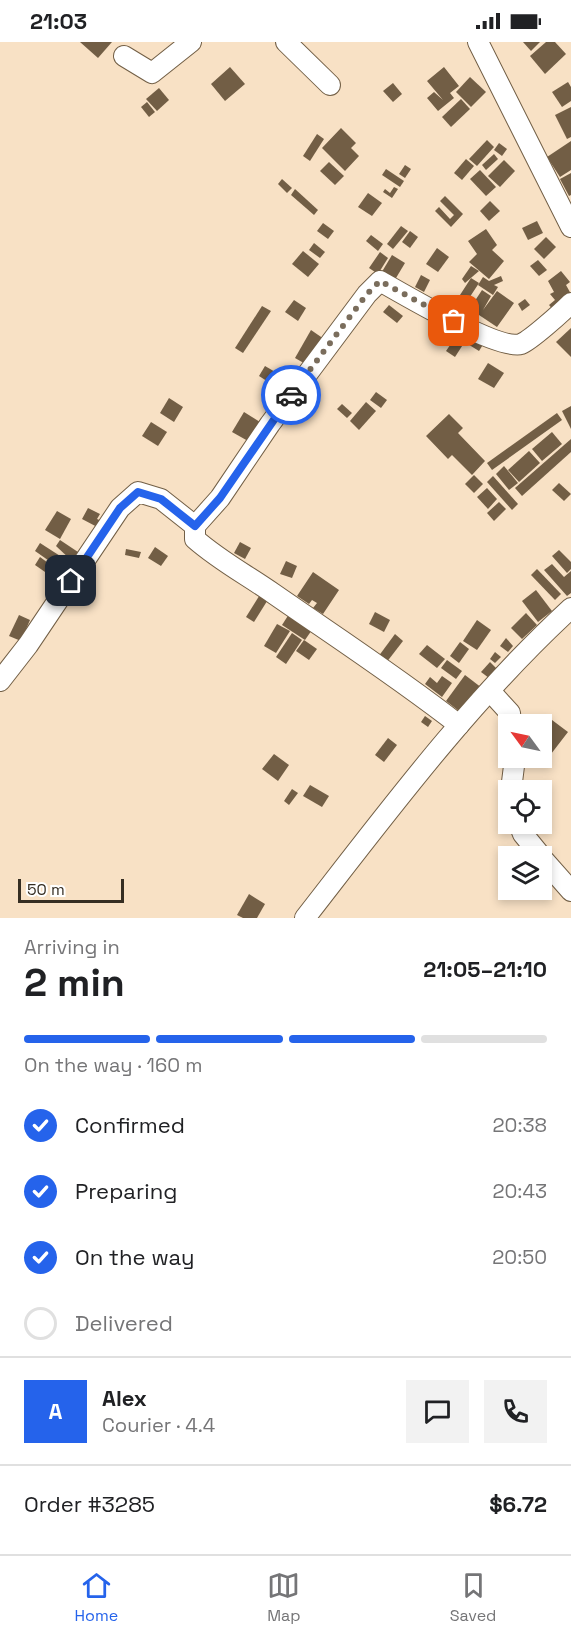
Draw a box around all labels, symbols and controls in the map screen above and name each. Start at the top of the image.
text: 21:03 [30,7,87,35]
pin [428,295,479,346]
icon: bag [437,304,470,337]
courier [261,365,321,425]
icon: car [275,379,308,412]
pin [45,555,96,606]
icon: home [54,564,87,597]
north arrow [498,714,552,768]
map controls [498,714,552,900]
button: locate [498,780,552,834]
button: layers [498,846,552,900]
scale bar [18,876,124,904]
text: 50 m [27,879,65,900]
text: Arriving in [24,934,120,960]
text: 21:05–21:10 [423,955,547,983]
text: 2 min [24,958,125,1007]
text: On the way · 160 m [24,1052,202,1078]
icon: check [24,1109,57,1142]
text: Confirmed [75,1111,185,1139]
text: 20:38 [493,1112,547,1138]
icon: check [24,1175,57,1208]
text: Preparing [75,1177,177,1205]
text: 20:43 [492,1178,547,1204]
icon: check [24,1241,57,1274]
text: On the way [75,1243,194,1271]
text: 20:50 [492,1244,547,1270]
text: Delivered [75,1309,173,1337]
button: chat [406,1380,469,1443]
button: phone [484,1380,547,1443]
text: Alex [102,1384,147,1412]
text: A [49,1397,62,1425]
text: Courier · 4.4 [102,1412,215,1438]
text: Order #3285 [24,1490,155,1518]
text: $6.72 [489,1490,547,1518]
tab: Home [75,1569,118,1626]
tab: Map [267,1569,301,1626]
tab: Saved [450,1569,496,1626]

